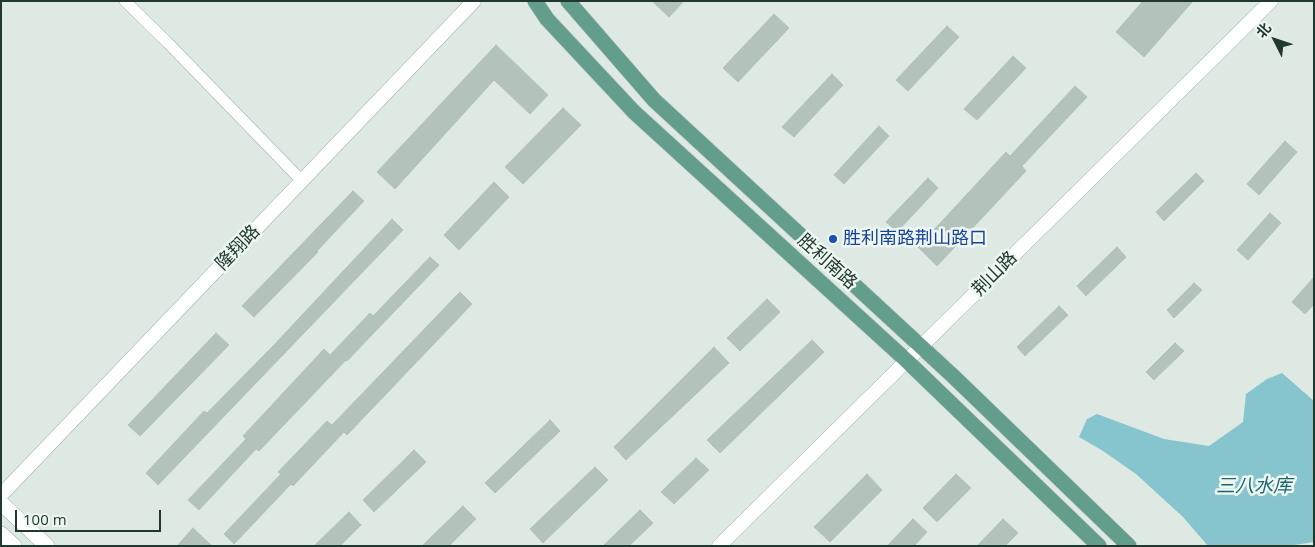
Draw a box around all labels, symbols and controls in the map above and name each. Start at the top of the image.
north arrow [1250,15,1300,65]
text: 北 [1252,18,1275,41]
street label: 隆翔路 [211,221,265,275]
place label: 胜利南路荆山路口 [843,228,987,250]
street label: 胜利南路 [793,230,861,294]
marker: 胜利南路荆山路口 [827,233,839,245]
street label: 荆山路 [968,247,1022,301]
water label: 三八水库 [1216,476,1292,498]
scale bar [18,500,164,532]
text: 100 m [23,509,67,529]

